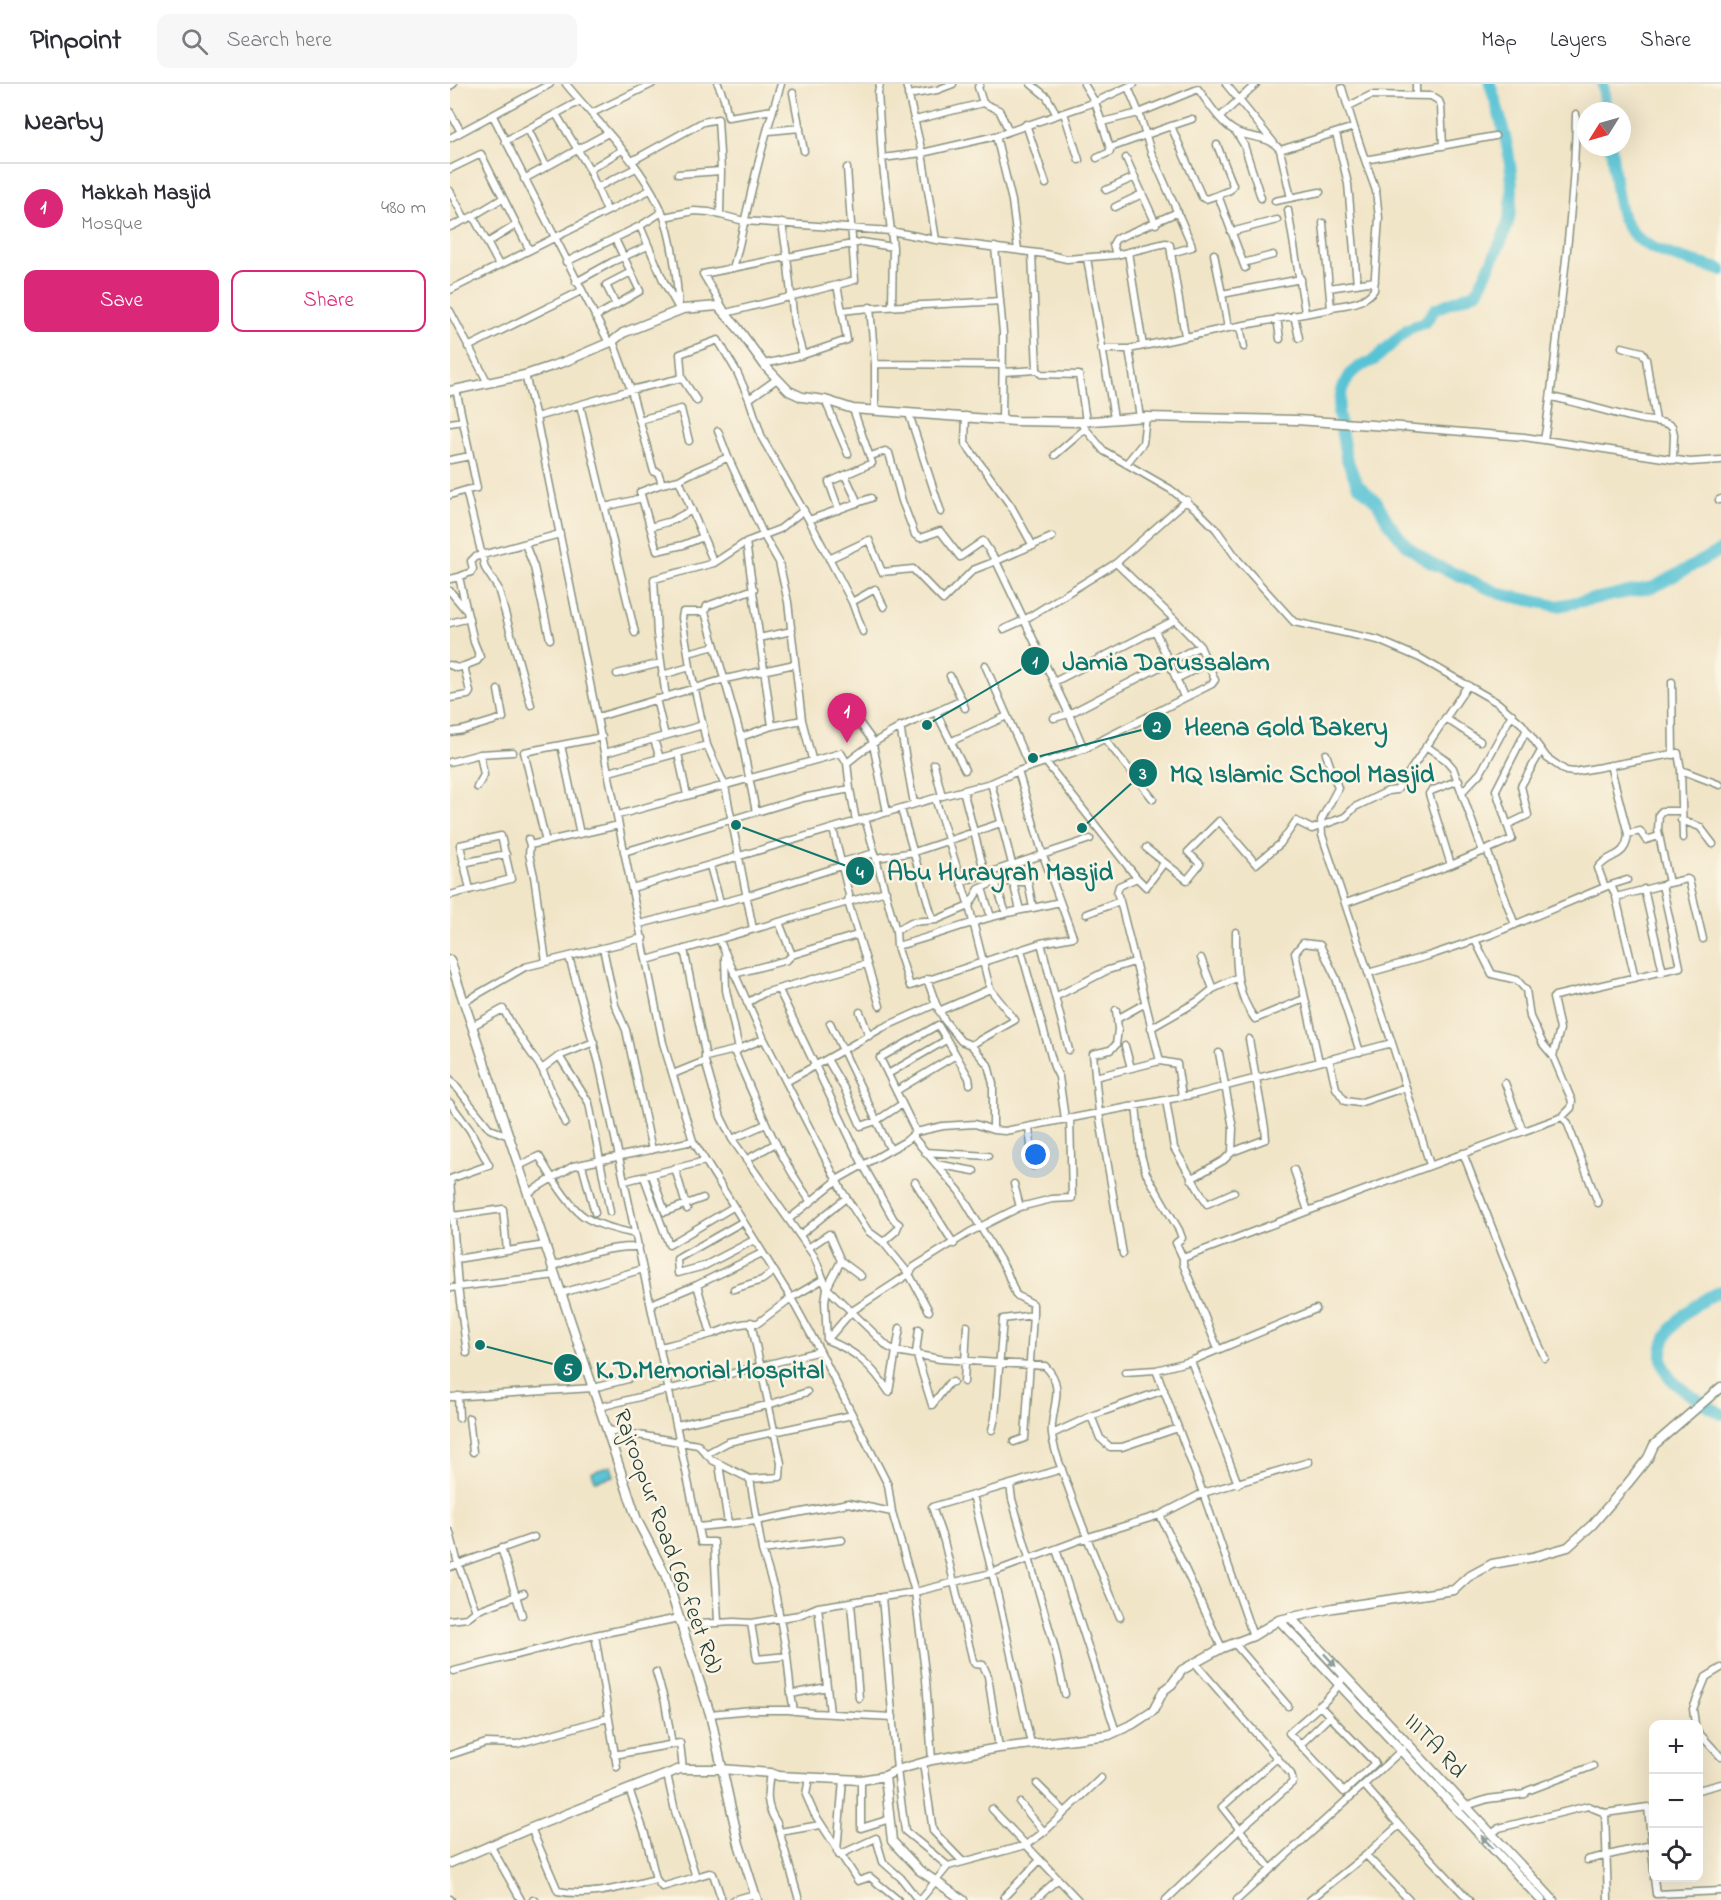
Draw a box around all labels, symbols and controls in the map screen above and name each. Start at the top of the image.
search box [157,14,577,68]
text: Pinpoint [30,21,121,62]
icon: search [178,25,211,58]
text: Search here [226,25,332,57]
text: Map [1481,26,1517,56]
text: Layers [1550,26,1607,56]
text: Share [1640,26,1691,56]
north arrow [1577,102,1631,156]
text: Nearby [24,104,103,142]
text: Makkah Masjid [81,178,211,210]
text: 1 [40,194,47,223]
text: 480 m [381,194,426,223]
text: Mosque [81,210,142,239]
button: Save [24,270,219,332]
button: Share [231,270,426,332]
callout: Jamia Darussalam [1020,639,1282,683]
text: Jamia Darussalam [1062,645,1270,683]
text: 1 [1032,650,1038,676]
pin: 1 [828,694,866,743]
callout: Heena Gold Bakery [1142,704,1399,748]
text: Heena Gold Bakery [1184,710,1388,748]
text: 2 [1152,715,1162,741]
callout: MQ Islamic School Masjid [1128,751,1446,795]
text: MQ Islamic School Masjid [1170,757,1435,795]
text: 3 [1138,762,1147,788]
callout: Abu Hurayrah Masjid [845,849,1125,893]
text: Abu Hurayrah Masjid [887,855,1113,893]
text: 4 [856,861,864,887]
your location [1021,1140,1050,1169]
callout: K.D.Memorial Hospital [553,1346,836,1390]
text: K.D.Memorial Hospital [596,1353,824,1391]
text: 5 [563,1358,574,1384]
street label: Rajroopur Road (60 feet Rd) [602,1405,731,1679]
one-way arrow [1323,1652,1337,1667]
street label: IIITA Rd [1395,1706,1474,1788]
map controls [1649,1720,1703,1882]
button: + [1649,1720,1703,1774]
button: − [1649,1774,1703,1828]
button: locate [1649,1828,1703,1882]
one-way arrow [1480,1834,1494,1849]

